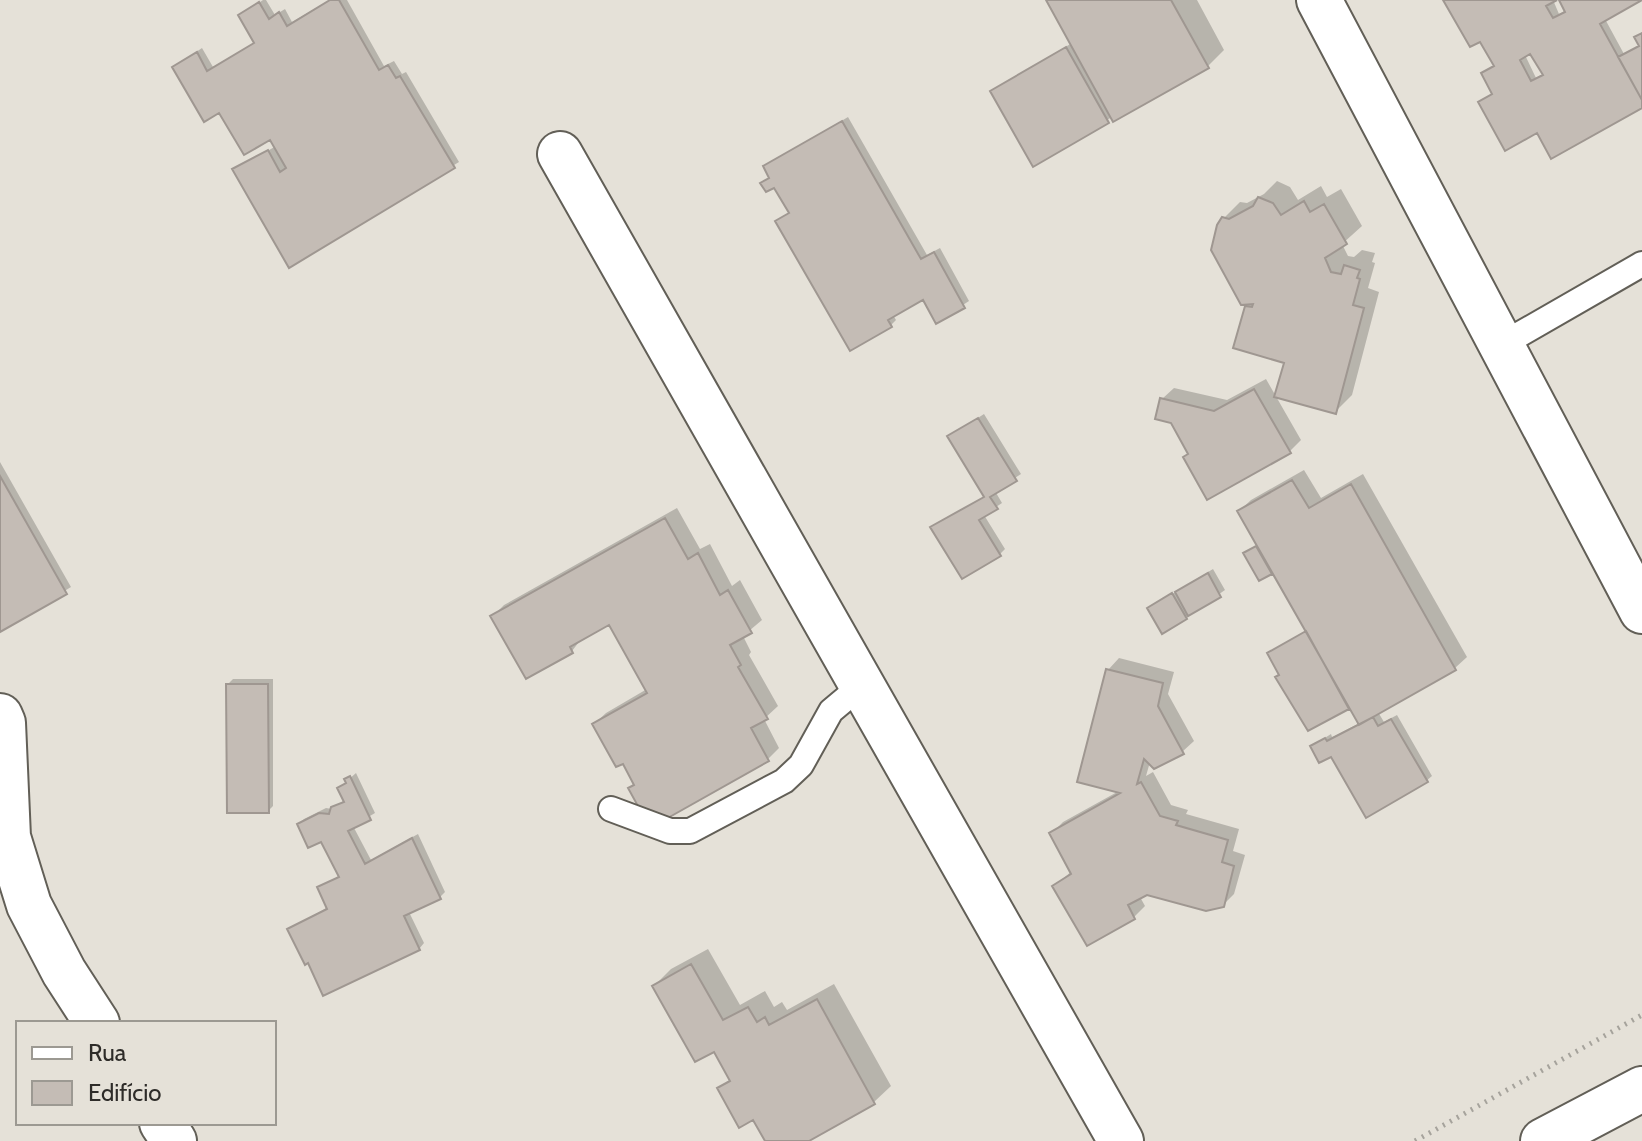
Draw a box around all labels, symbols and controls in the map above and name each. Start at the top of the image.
legend [16,1021,276,1125]
text: Rua [88,1038,127,1067]
text: Edifício [88,1078,162,1107]

